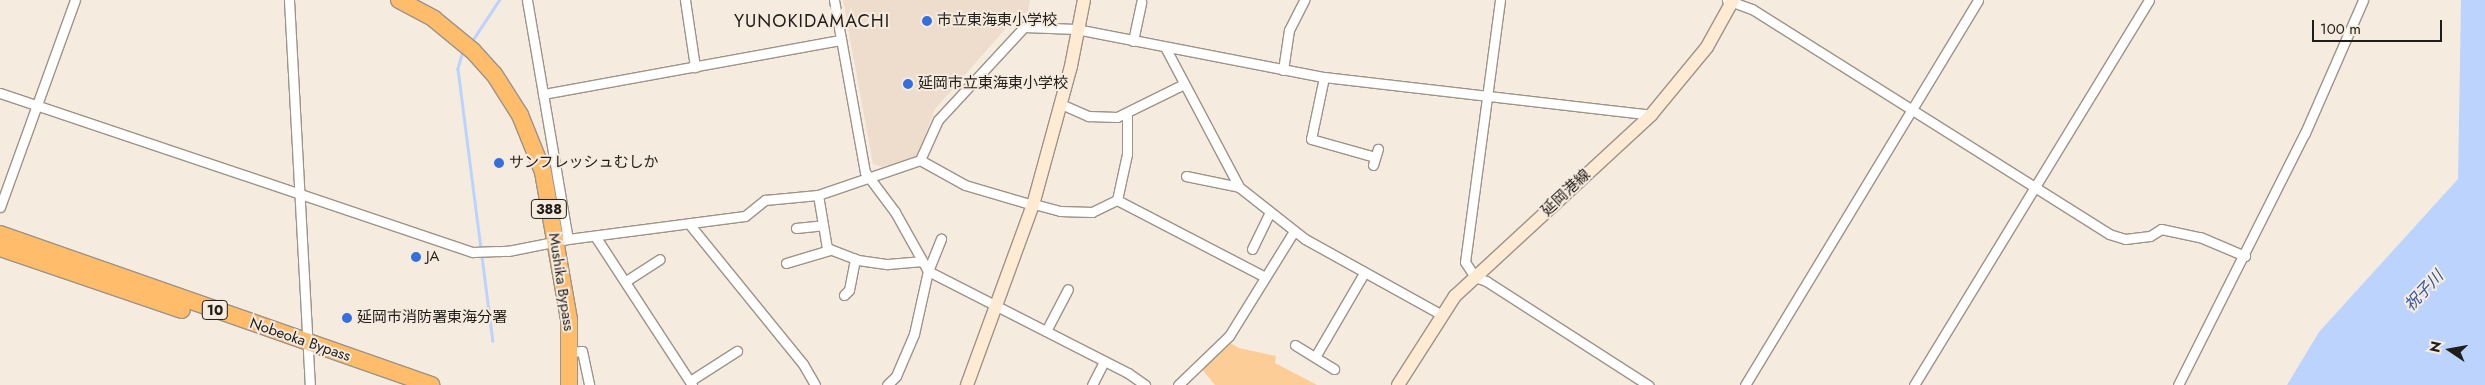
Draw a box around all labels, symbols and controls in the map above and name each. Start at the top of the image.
district label: YUNOKIDAMACHI [732,10,892,32]
scale bar [2315,10,2445,42]
place label: 市立東海東小学校 [937,12,1057,30]
marker: 市立東海東小学校 [921,15,933,27]
text: 100 m [2320,18,2361,40]
place label: 延岡市立東海東小学校 [918,75,1068,93]
marker: 延岡市立東海東小学校 [902,78,914,90]
place label: サンフレッシュむしか [509,154,659,172]
marker: サンフレッシュむしか [493,157,505,169]
street label: 延岡港線 [1538,166,1594,220]
road number: 388 [530,198,568,220]
street label: Mushika Bypass [544,232,578,332]
place label: JA [426,248,439,266]
marker: JA [410,251,422,263]
water label: 祝子川 [2401,267,2447,315]
road number: 10 [201,298,229,322]
place label: 延岡市消防署東海分署 [357,309,507,327]
marker: 延岡市消防署東海分署 [341,312,353,324]
street label: Nobeoka Bypass [247,314,353,366]
north arrow [2425,325,2475,375]
text: N [2424,339,2446,354]

